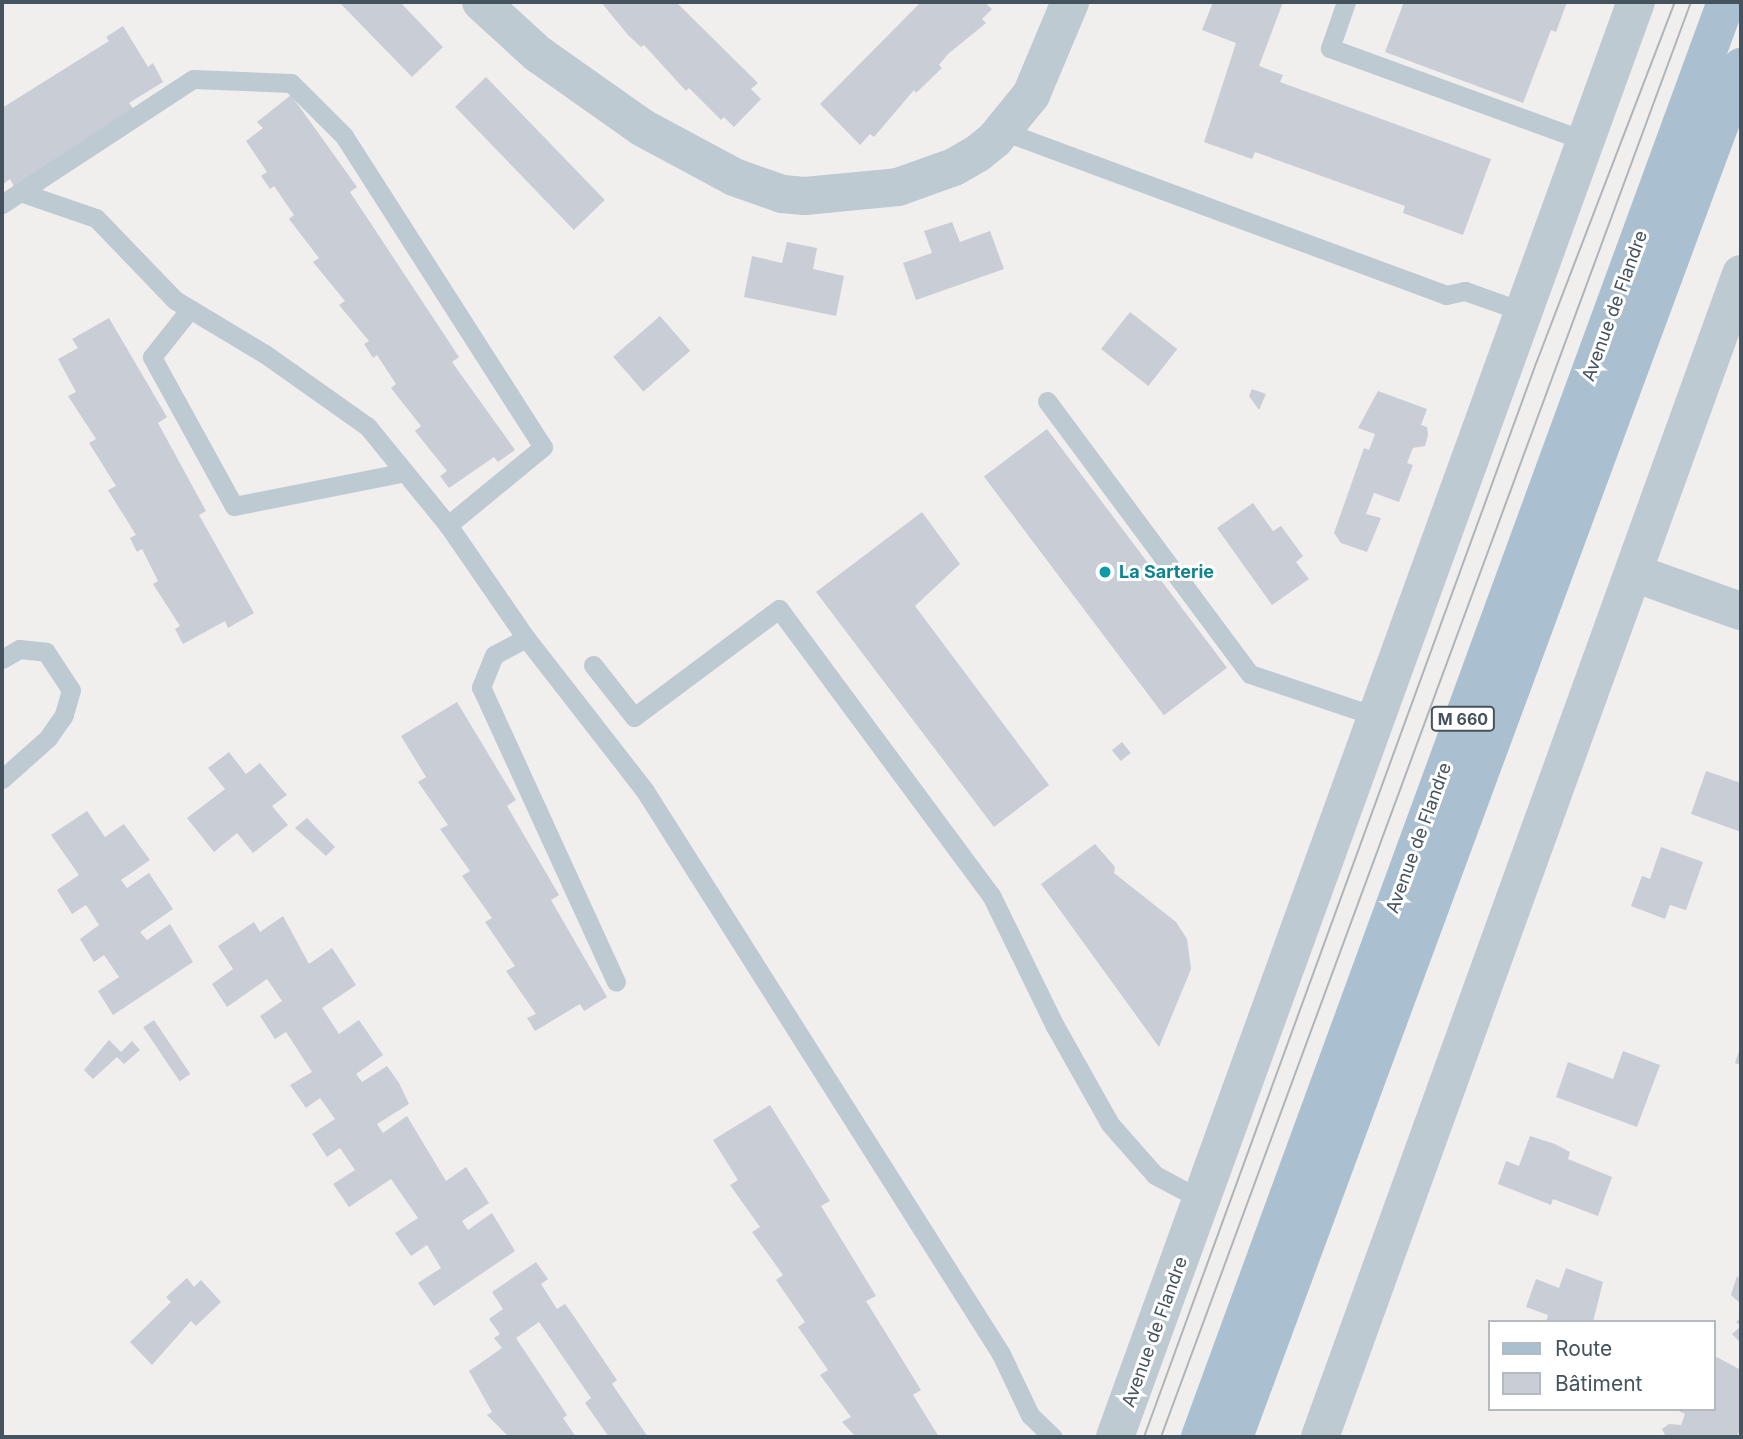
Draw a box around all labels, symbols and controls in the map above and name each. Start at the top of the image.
street label: Avenue de Flandre [1578,228,1652,384]
place label: La Sarterie [1119,561,1214,583]
marker: La Sarterie [1097,564,1113,580]
road number: M 660 [1430,706,1496,732]
street label: Avenue de Flandre [1382,760,1456,916]
street label: Avenue de Flandre [1118,1254,1192,1410]
legend [1488,1320,1715,1411]
text: Route [1555,1336,1612,1361]
text: Bâtiment [1555,1371,1642,1396]

